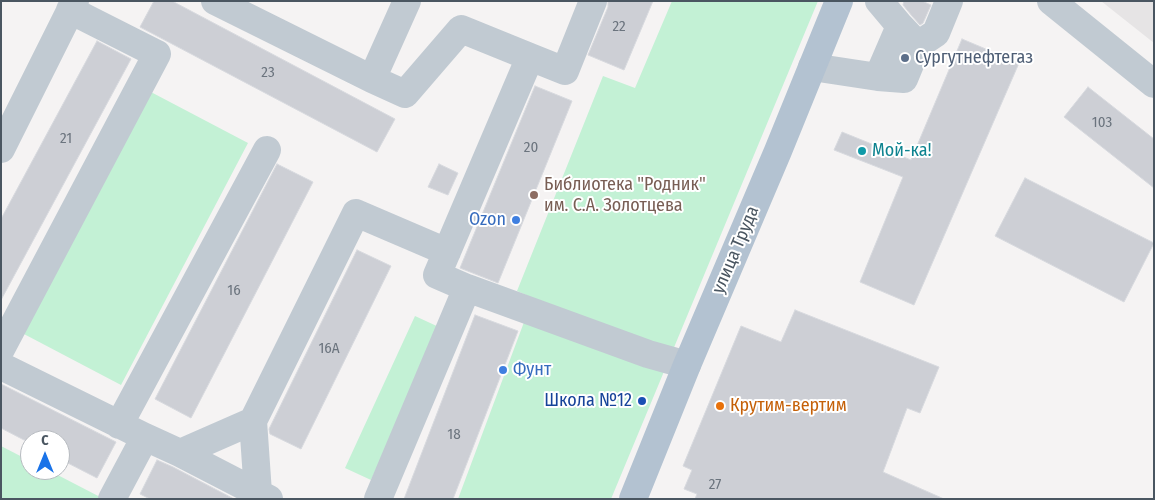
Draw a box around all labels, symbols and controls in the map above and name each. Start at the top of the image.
house number: 22 [612,18,626,36]
place label: Сургутнефтегаз [915,47,1033,69]
marker: Сургутнефтегаз [899,52,911,64]
house number: 23 [261,64,275,82]
house number: 103 [1092,114,1112,132]
house number: 21 [60,130,72,148]
house number: 20 [524,139,538,157]
place label: Мой-ка! [872,140,932,162]
marker: Мой-ка! [856,145,868,157]
place label: Библиотека "Родник" им. С.А. Золотцева [544,174,706,216]
marker: Библиотека "Родник" им. С.А. Золотцева [528,189,540,201]
street label: улица Труда [708,203,764,297]
place label: Ozon [469,209,506,231]
marker: Ozon [510,214,522,226]
house number: 16 [227,282,241,300]
house number: 16А [318,340,340,358]
place label: Фунт [513,359,551,381]
marker: Фунт [497,364,509,376]
place label: Школа №12 [544,390,632,412]
marker: Школа №12 [636,395,648,407]
place label: Крутим-вертим [730,395,847,417]
marker: Крутим-вертим [714,400,726,412]
house number: 18 [447,426,461,444]
north arrow [20,430,70,480]
text: С [41,432,49,449]
house number: 27 [709,476,721,494]

